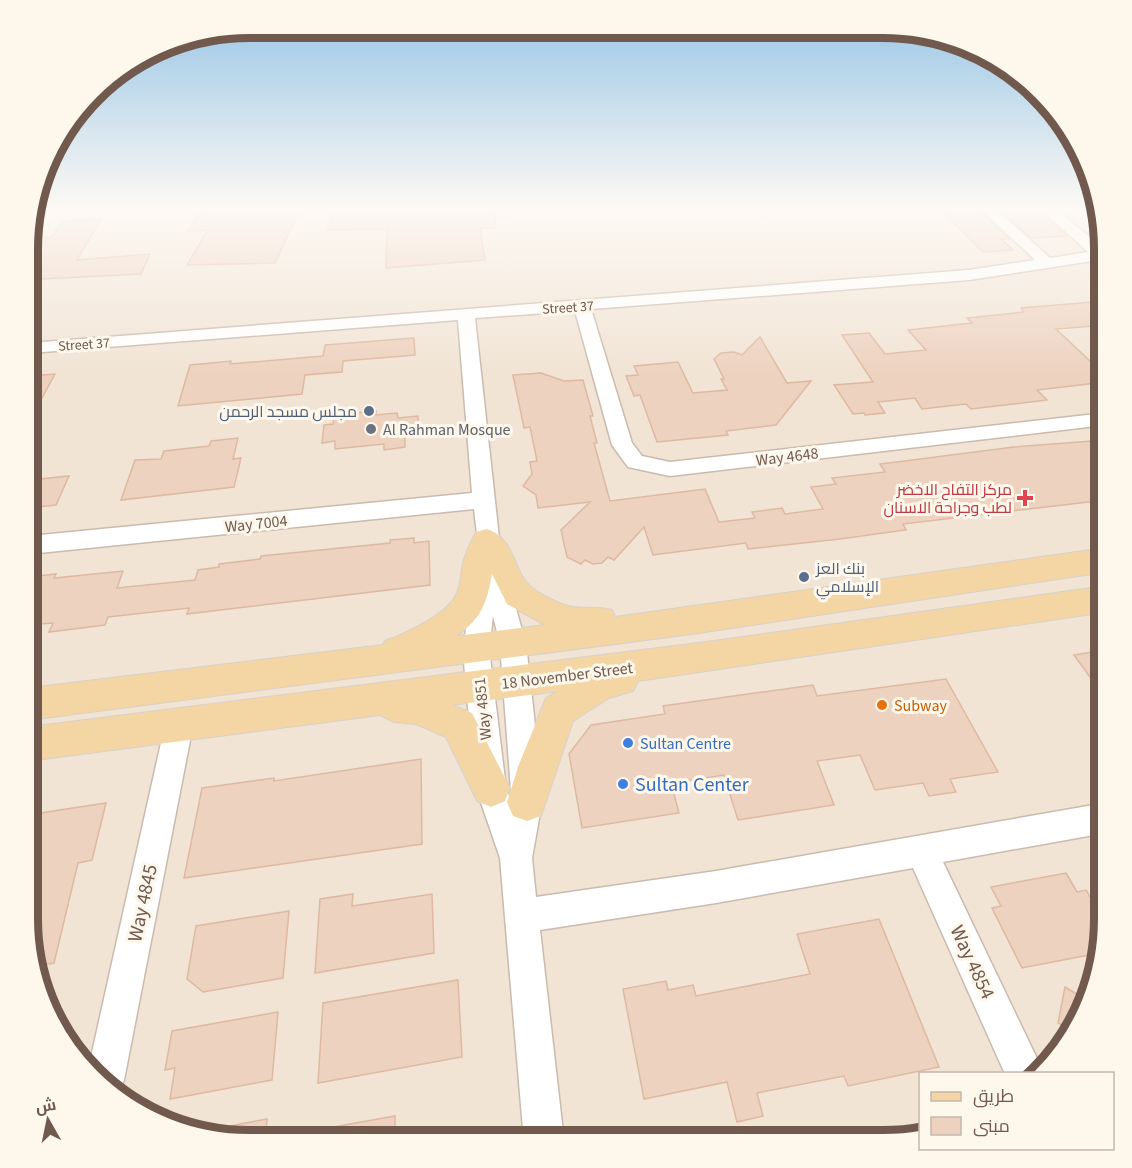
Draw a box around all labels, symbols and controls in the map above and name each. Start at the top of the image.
street label: Street 37 [542,296,595,320]
street label: Street 37 [58,333,111,357]
place label: مجلس مسجد الرحمن [219,401,357,423]
marker: مجلس مسجد الرحمن [362,404,376,418]
place label: Al Rahman Mosque [383,419,511,441]
marker: Al Rahman Mosque [364,422,378,436]
street label: Way 4648 [755,442,820,472]
place label: مركز التفاح الاخضر لطب وجراحة الاسنان [883,479,1012,519]
marker: مركز التفاح الاخضر لطب وجراحة الاسنان [1016,489,1034,507]
street label: Way 7004 [224,510,289,538]
place label: بنك العز الإسلامي [815,558,879,600]
marker: بنك العز الإسلامي [797,570,811,584]
street label: 18 November Street [500,657,635,695]
street label: Way 4851 [469,676,497,741]
place label: Subway [894,695,947,717]
marker: Subway [875,698,889,712]
place label: Sultan Centre [640,733,731,755]
marker: Sultan Centre [621,736,635,750]
place label: Sultan Center [635,771,749,799]
marker: Sultan Center [616,777,630,791]
street label: Way 4845 [121,862,165,945]
street label: Way 4854 [943,921,1001,1004]
legend [919,1072,1114,1150]
text: طريق [973,1084,1014,1109]
north arrow [18,1090,78,1150]
text: ش [34,1094,58,1119]
text: مبنى [973,1114,1010,1139]

